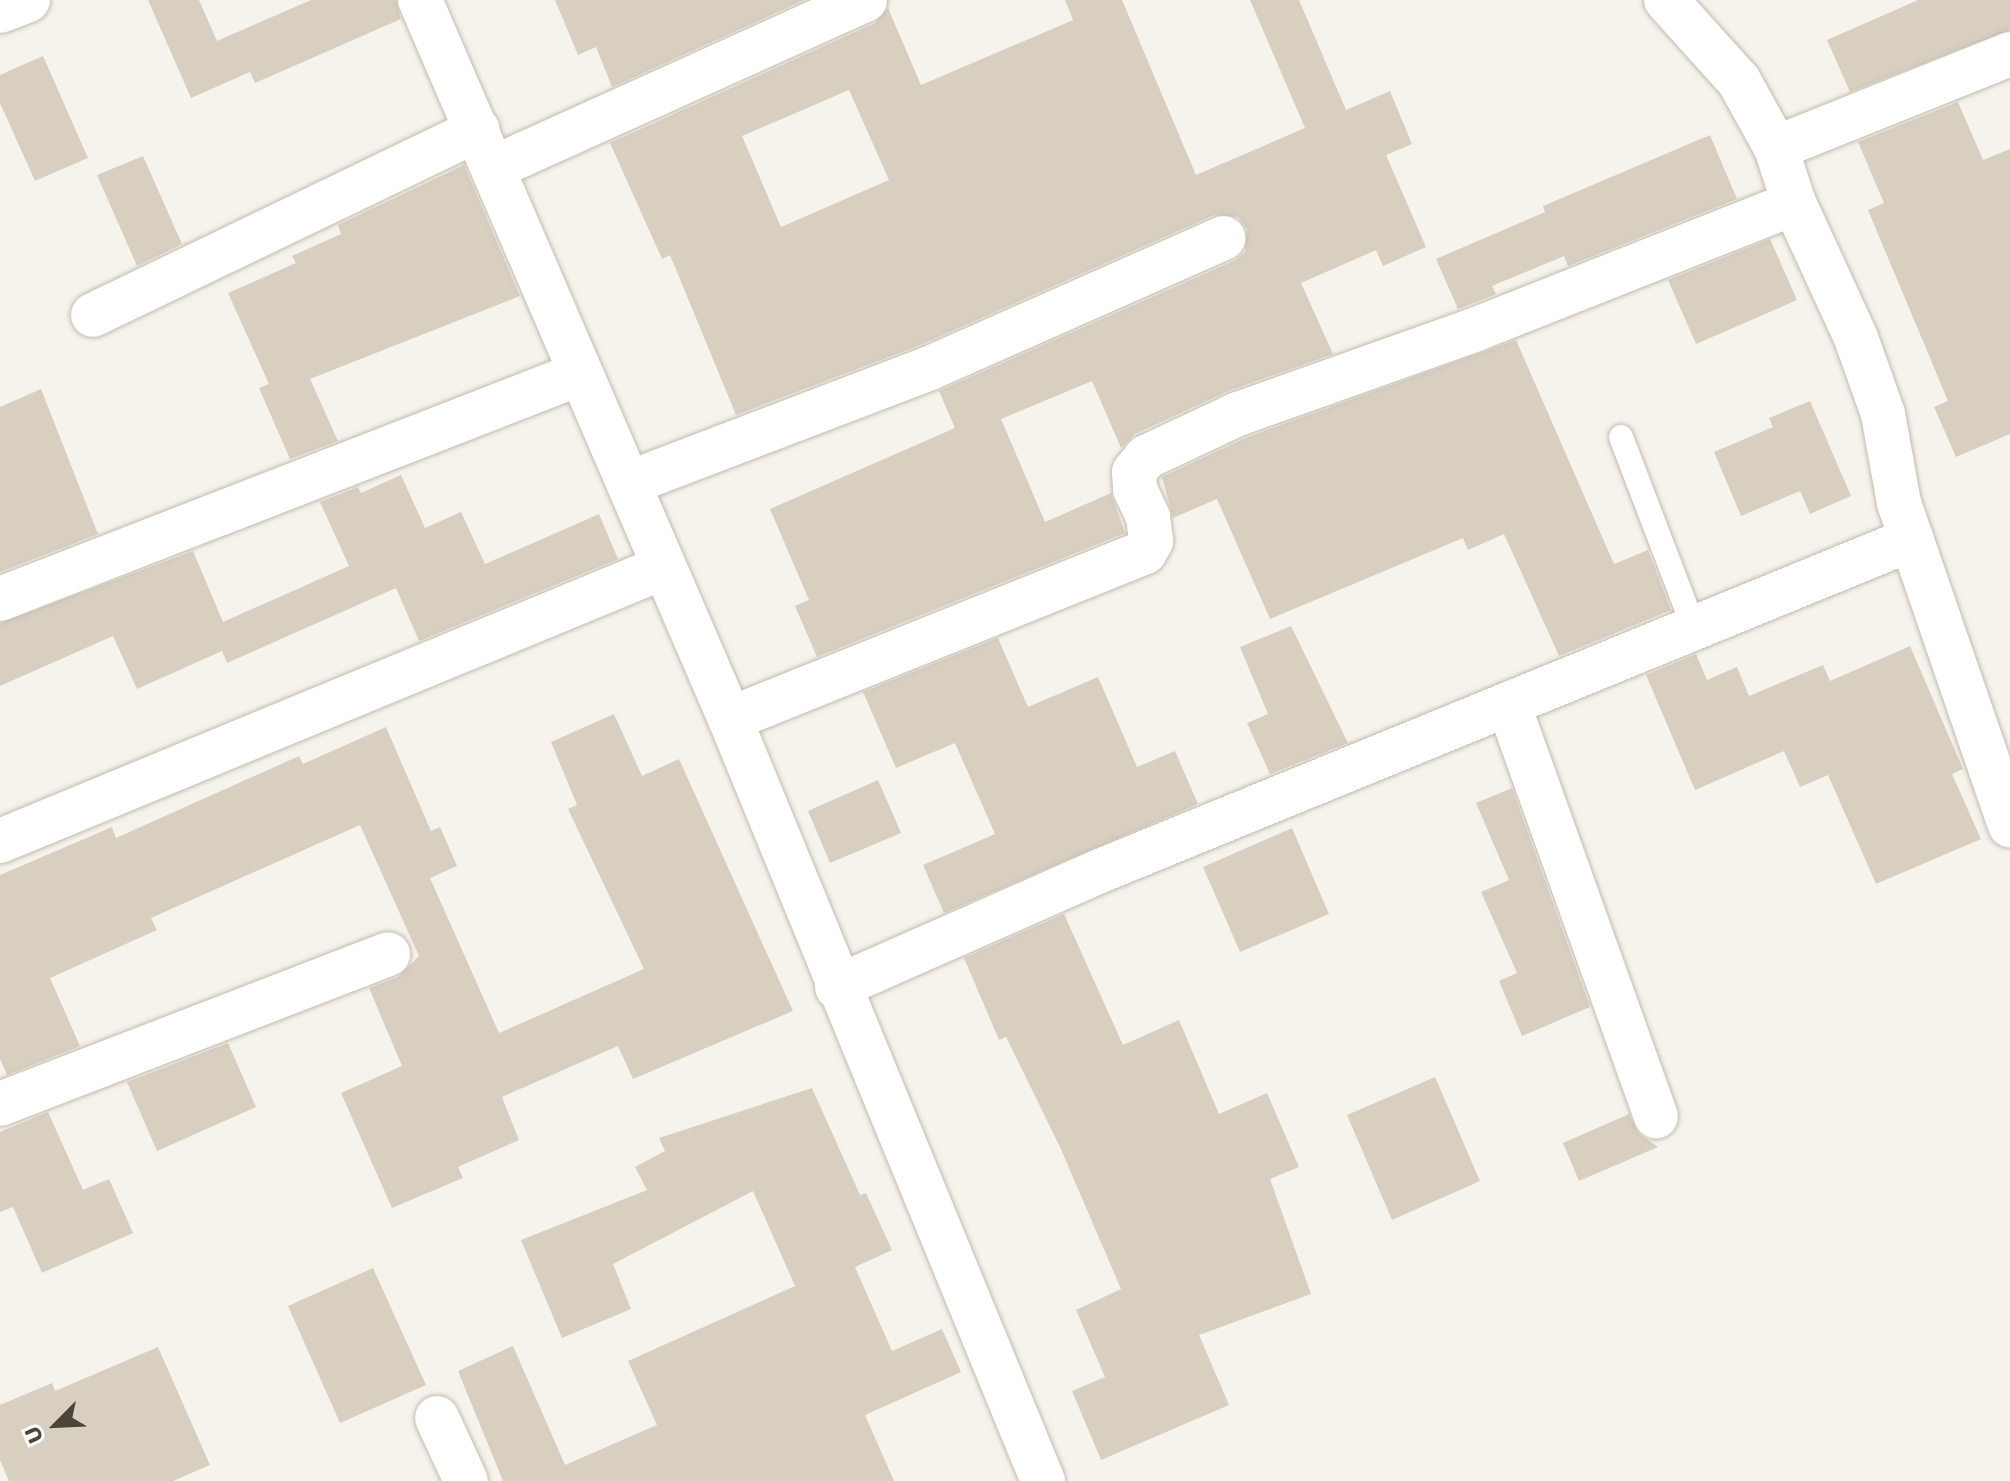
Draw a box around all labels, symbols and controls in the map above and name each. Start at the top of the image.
north arrow [16,1385,96,1465]
text: U [19,1423,48,1447]

